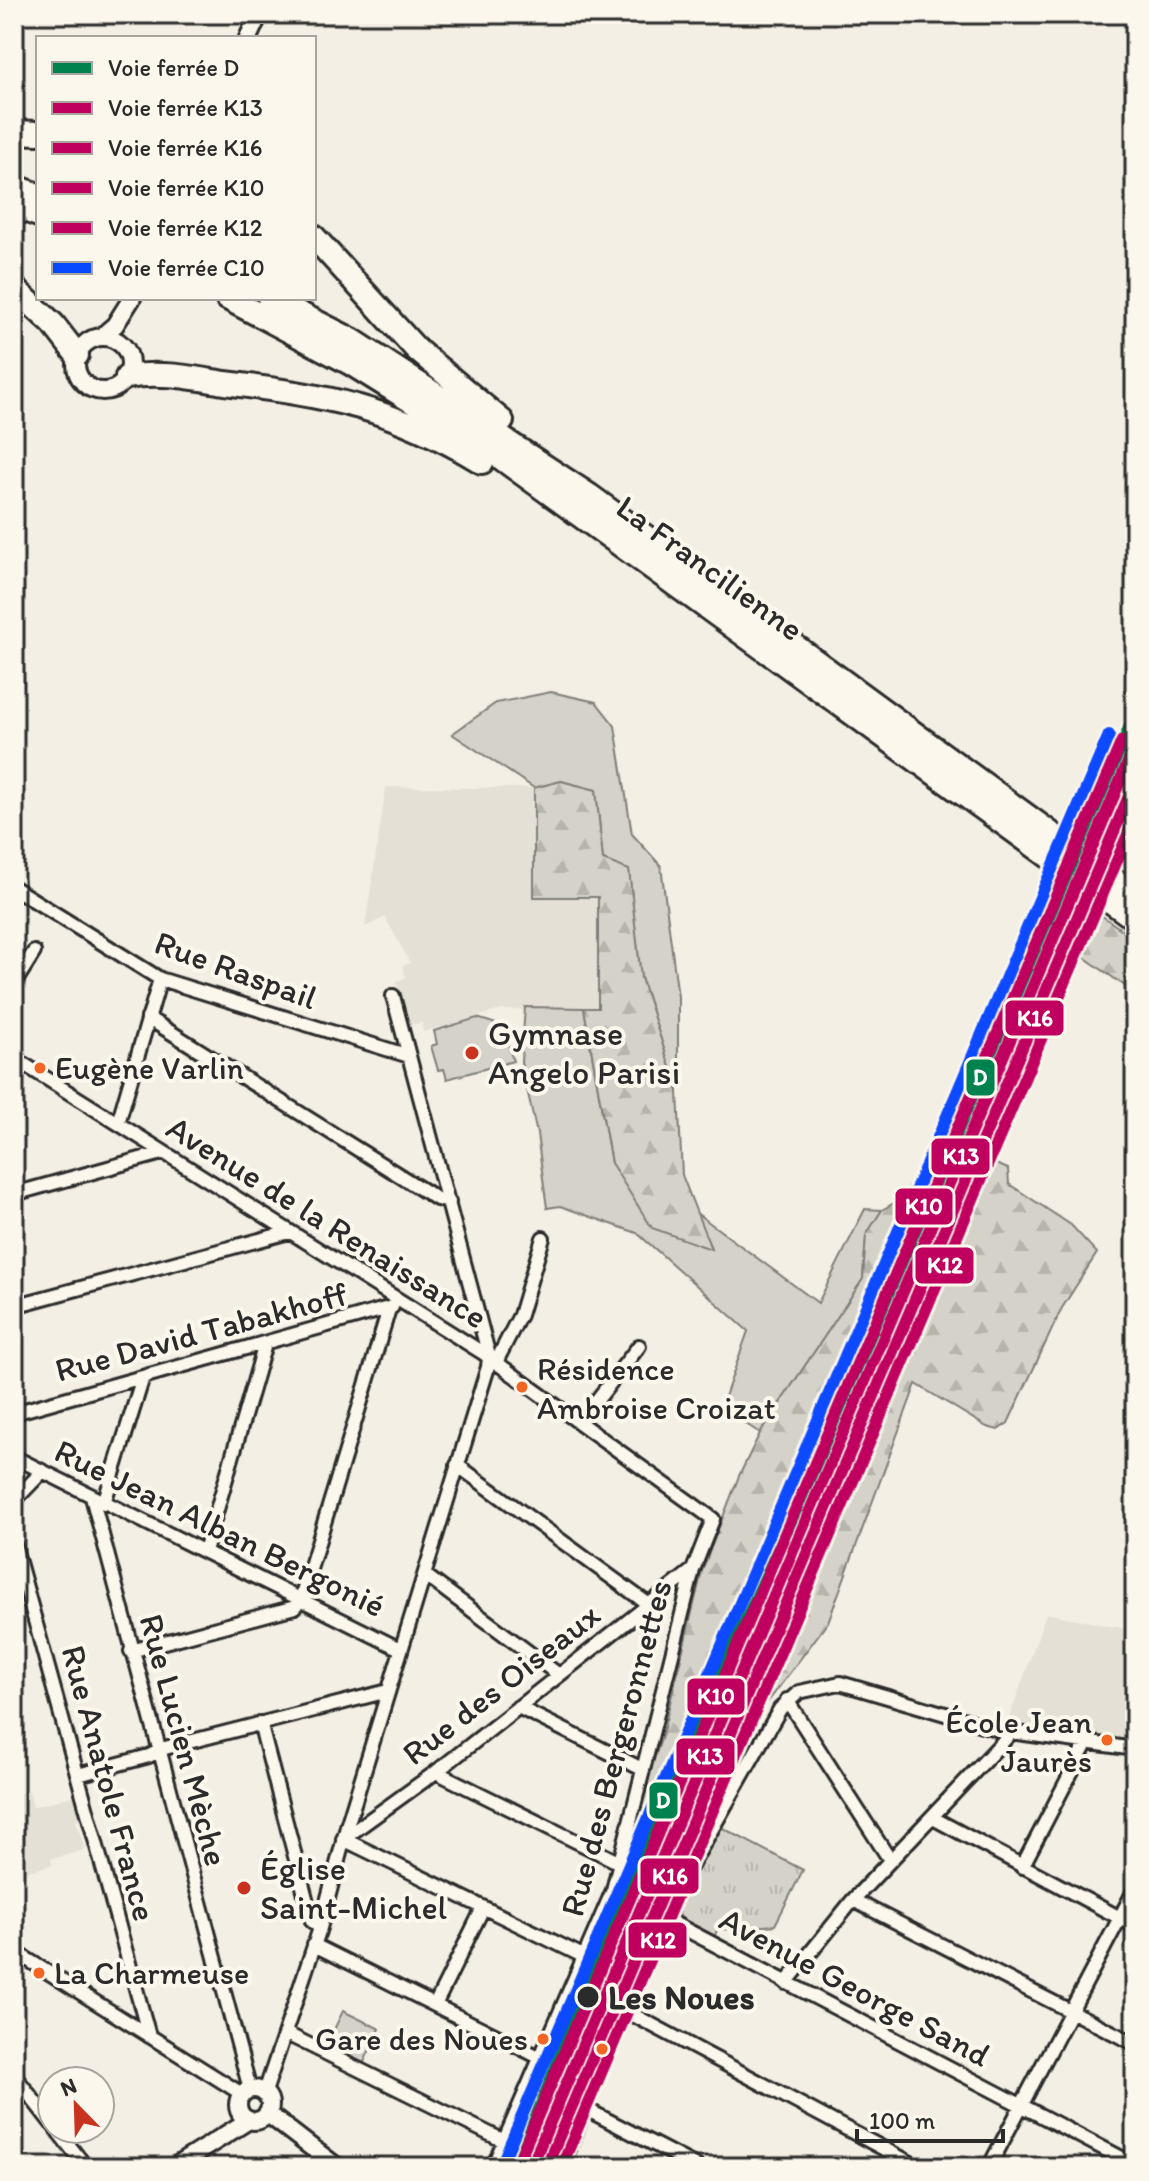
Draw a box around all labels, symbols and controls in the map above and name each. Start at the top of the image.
legend [36,36,316,300]
text: Voie ferrée D [108,53,239,82]
text: Voie ferrée K13 [108,93,263,122]
text: Voie ferrée K16 [108,133,263,162]
text: Voie ferrée K10 [108,173,265,202]
text: Voie ferrée K12 [108,213,263,242]
text: Voie ferrée C10 [108,253,265,282]
street label: La Francilienne [608,486,812,650]
street label: Rue Raspail [149,922,323,1018]
line badge: K16 [1004,999,1065,1037]
text: K16 [1017,1005,1053,1032]
place label: Gymnase Angelo Parisi [488,1013,680,1093]
marker: Gymnase Angelo Parisi [463,1044,481,1062]
place label: Eugène Varlin [55,1049,244,1087]
line badge: D [965,1058,996,1097]
marker: Eugène Varlin [32,1060,48,1076]
text: D [973,1064,988,1091]
street label: Avenue de la Renaissance [159,1107,495,1337]
line badge: K13 [930,1137,991,1176]
text: K13 [943,1143,979,1170]
line badge: K10 [894,1187,954,1226]
text: K10 [905,1193,943,1220]
line badge: K12 [914,1246,975,1285]
text: K12 [927,1252,963,1279]
street label: Rue David Tabakhoff [50,1273,352,1391]
place label: Résidence Ambroise Croizat [537,1350,776,1427]
marker: Résidence Ambroise Croizat [514,1379,530,1395]
street label: Rue Jean Alban Bergonié [48,1430,392,1626]
street label: Rue des Bergeronnettes [551,1575,681,1921]
street label: Rue des Oiseaux [394,1594,608,1774]
street label: Rue Lucien Mèche [131,1610,237,1870]
street label: Rue Anatole France [52,1641,166,1925]
line badge: K10 [686,1677,746,1716]
text: K10 [697,1683,735,1710]
place label: École Jean Jaurès [946,1703,1092,1780]
marker: École Jean Jaurès [1099,1732,1115,1748]
line badge: K13 [675,1737,736,1776]
text: K13 [687,1743,723,1770]
line badge: D [648,1781,679,1820]
text: D [656,1787,671,1814]
place label: Église Saint-Michel [260,1848,448,1928]
line badge: K16 [639,1857,700,1895]
text: K16 [652,1863,688,1890]
marker: Église Saint-Michel [235,1879,253,1897]
street label: Avenue George Sand [713,1898,998,2076]
line badge: K12 [627,1921,688,1959]
text: K12 [640,1927,676,1954]
place label: La Charmeuse [54,1954,249,1992]
marker: La Charmeuse [31,1965,47,1981]
place label: Les Noues [608,1977,755,2018]
marker: Les Noues [575,1984,601,2010]
place label: Gare des Noues [315,2020,528,2058]
marker: Gare des Noues [535,2031,551,2047]
unlabelled marker [594,2041,610,2057]
north arrow [36,2065,116,2145]
text: N [56,2072,80,2102]
scale bar [857,2093,1003,2143]
text: 100 m [869,2106,935,2135]

